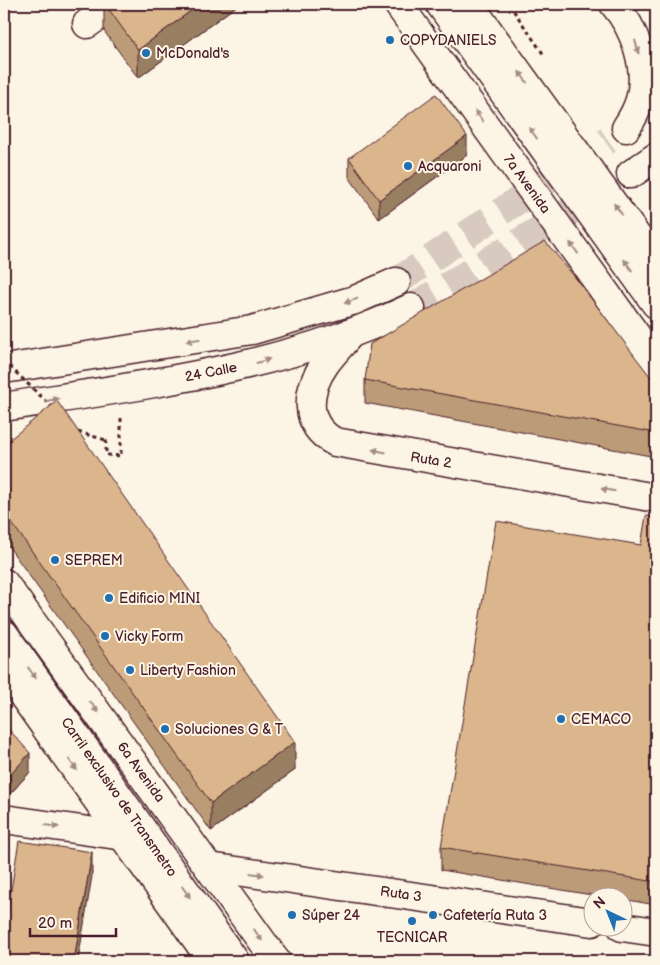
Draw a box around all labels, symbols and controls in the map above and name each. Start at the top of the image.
place label: COPYDANIELS [400,32,497,49]
marker: COPYDANIELS [384,34,396,46]
one-way arrow [633,39,641,54]
place label: McDonald's [156,45,230,62]
marker: McDonald's [140,47,152,59]
one-way arrow [518,70,528,84]
one-way arrow [474,109,484,123]
one-way arrow [528,126,538,140]
street label: 7a Avenida [500,151,554,217]
place label: Acquaroni [418,158,482,175]
marker: Acquaroni [402,160,414,172]
one-way arrow [612,203,623,216]
one-way arrow [568,242,579,255]
one-way arrow [623,258,633,272]
one-way arrow [343,297,358,305]
one-way arrow [185,336,201,344]
one-way arrow [256,356,271,364]
street label: 24 Calle [184,359,238,385]
one-way arrow [44,395,60,403]
one-way arrow [371,447,387,455]
street label: Ruta 2 [409,448,454,472]
one-way arrow [600,485,616,493]
place label: SEPREM [65,552,123,569]
marker: SEPREM [49,554,61,566]
place label: Edificio MINI [119,590,200,607]
marker: Edificio MINI [103,592,115,604]
place label: Vicky Form [115,628,183,645]
marker: Vicky Form [99,630,111,642]
place label: Liberty Fashion [140,662,236,679]
marker: Liberty Fashion [124,664,136,676]
one-way arrow [27,667,37,680]
one-way arrow [89,700,99,714]
place label: CEMACO [571,711,631,728]
marker: CEMACO [555,713,567,725]
street label: Carril exclusivo de Transmetro [57,714,181,880]
place label: Soluciones G & T [175,721,284,738]
marker: Soluciones G & T [159,723,171,735]
street label: 6a Avenida [113,739,169,806]
one-way arrow [68,759,78,772]
one-way arrow [44,822,60,830]
one-way arrow [250,870,266,878]
street label: Ruta 3 [379,883,423,905]
one-way arrow [181,885,191,899]
north arrow [582,888,632,938]
text: N [590,893,609,913]
scale bar [30,905,116,937]
place label: Súper 24 [302,907,360,924]
place label: Cafetería Ruta 3 [443,907,547,924]
marker: Súper 24 [286,909,298,921]
marker: Cafetería Ruta 3 [427,909,439,921]
text: 20 m [38,914,72,933]
marker: TECNICAR [406,915,418,927]
one-way arrow [253,928,263,942]
place label: TECNICAR [377,929,447,946]

